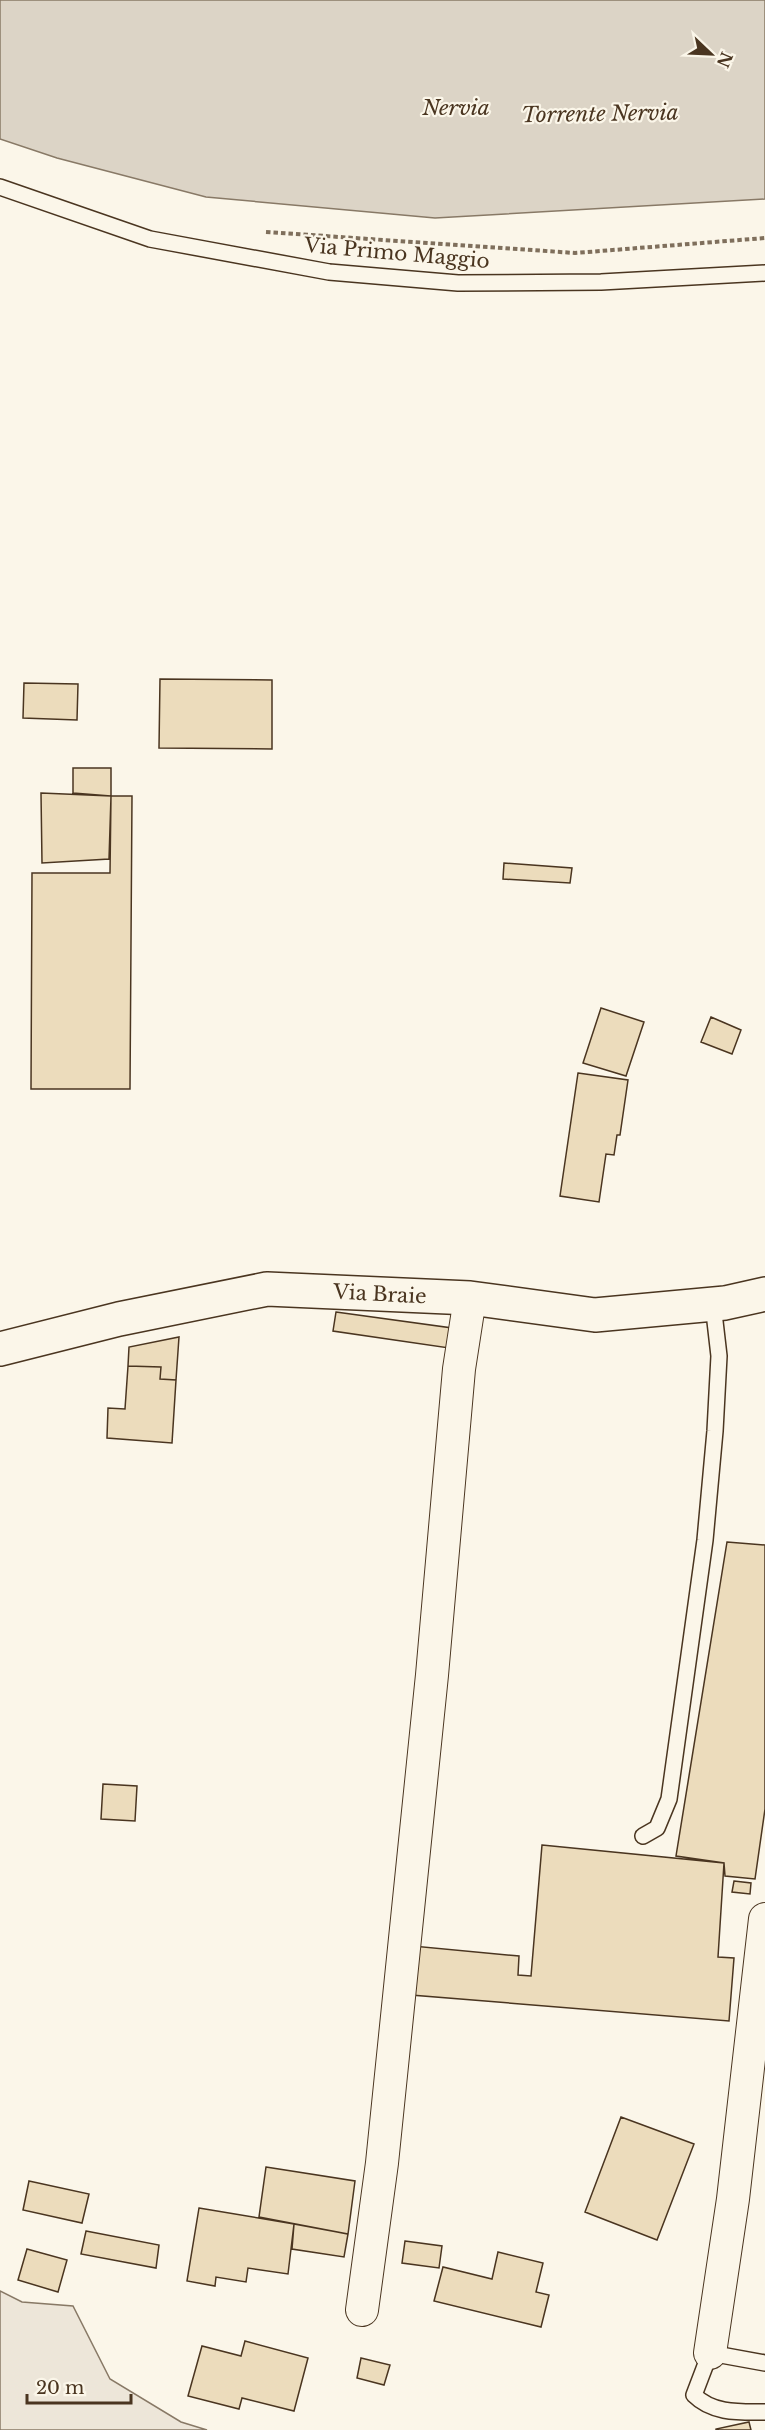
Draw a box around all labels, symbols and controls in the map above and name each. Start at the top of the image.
north arrow [681,24,741,84]
text: N [713,49,737,71]
water label: Nervia [421,95,490,121]
water label: Torrente Nervia [521,100,679,128]
street label: Via Primo Maggio [302,233,491,273]
street label: Via Braie [332,1280,427,1308]
scale bar [27,2367,130,2405]
text: 20 m [36,2377,84,2399]

